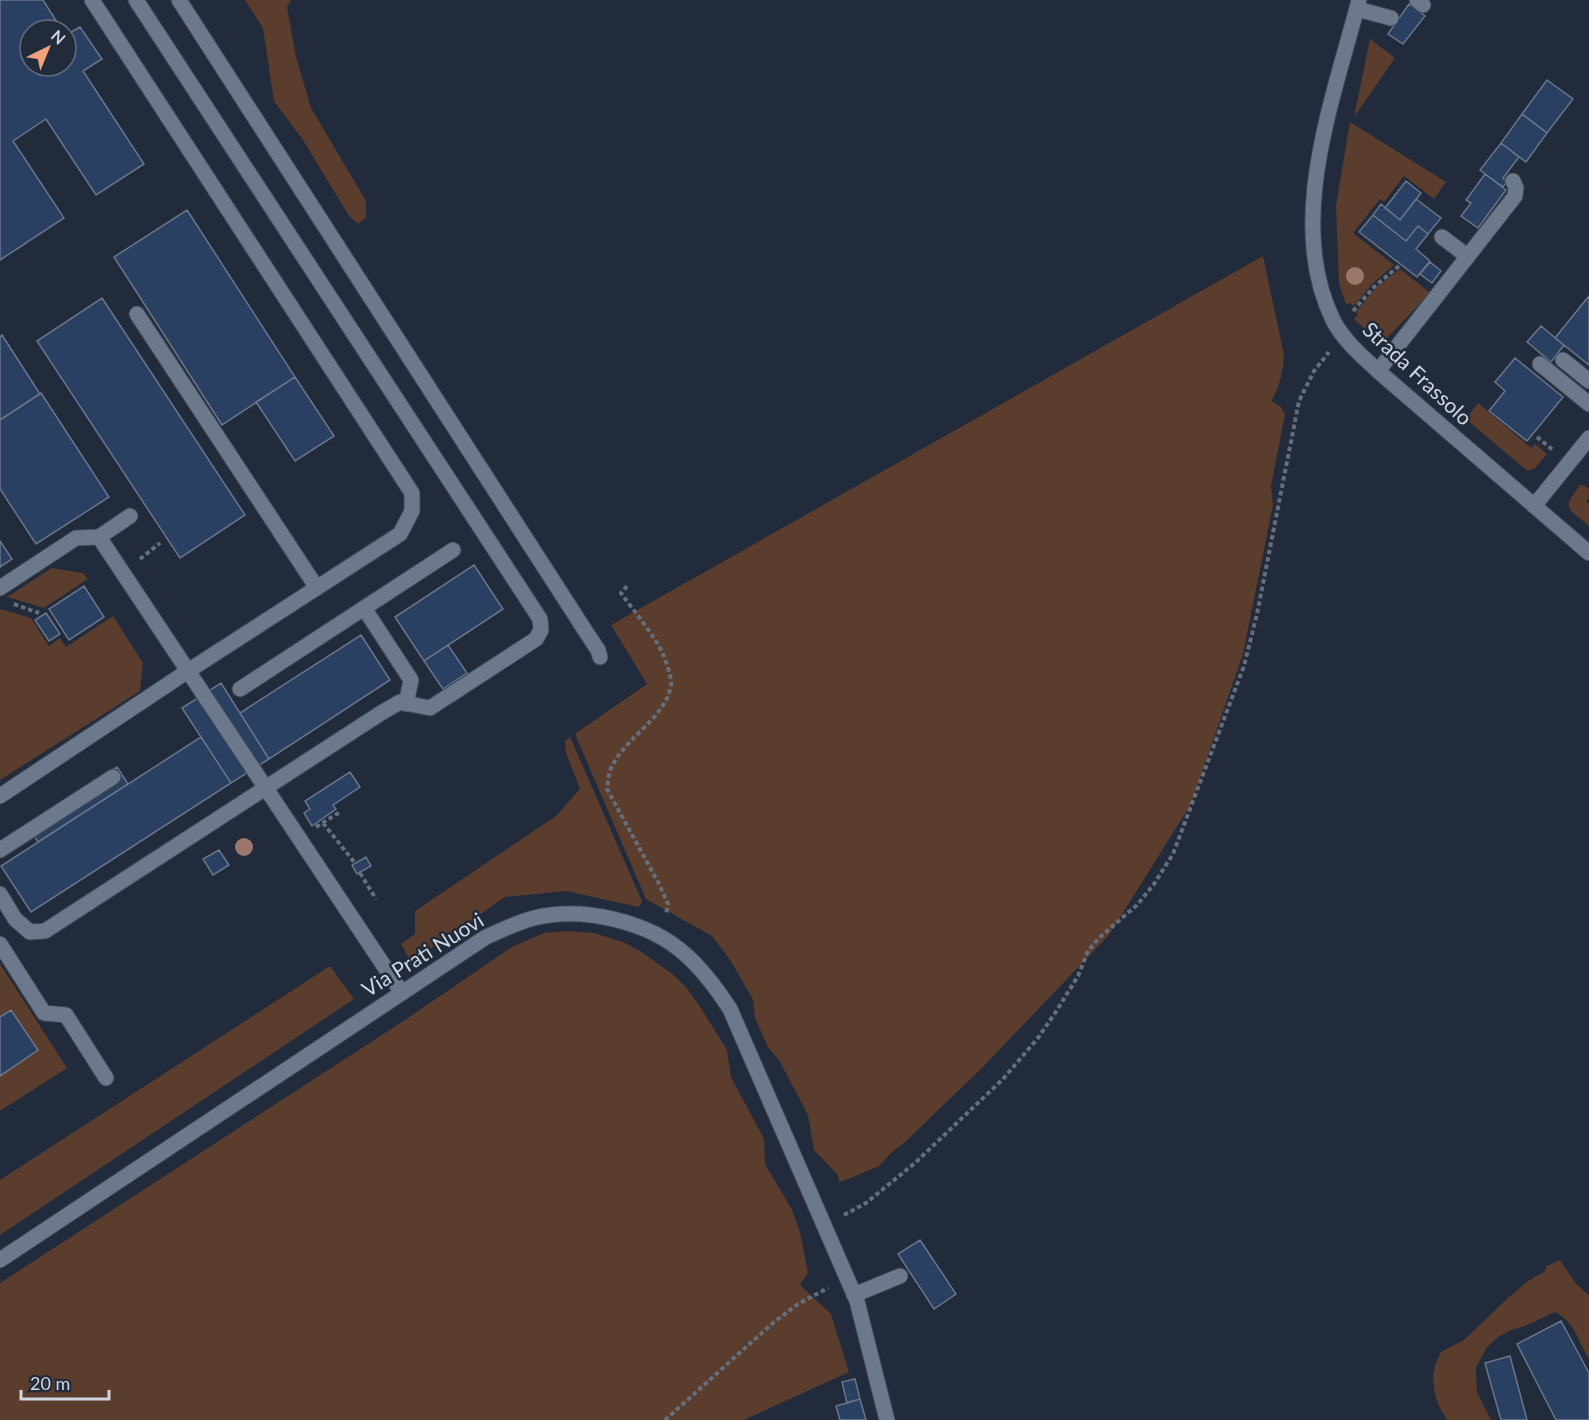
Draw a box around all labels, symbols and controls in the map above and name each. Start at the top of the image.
north arrow [18,18,78,78]
text: N [48,26,70,48]
street label: Strada Frassolo [1358,316,1478,430]
street label: Via Prati Nuovi [357,906,488,1001]
scale bar [21,1363,110,1401]
text: 20 m [30,1372,70,1394]

